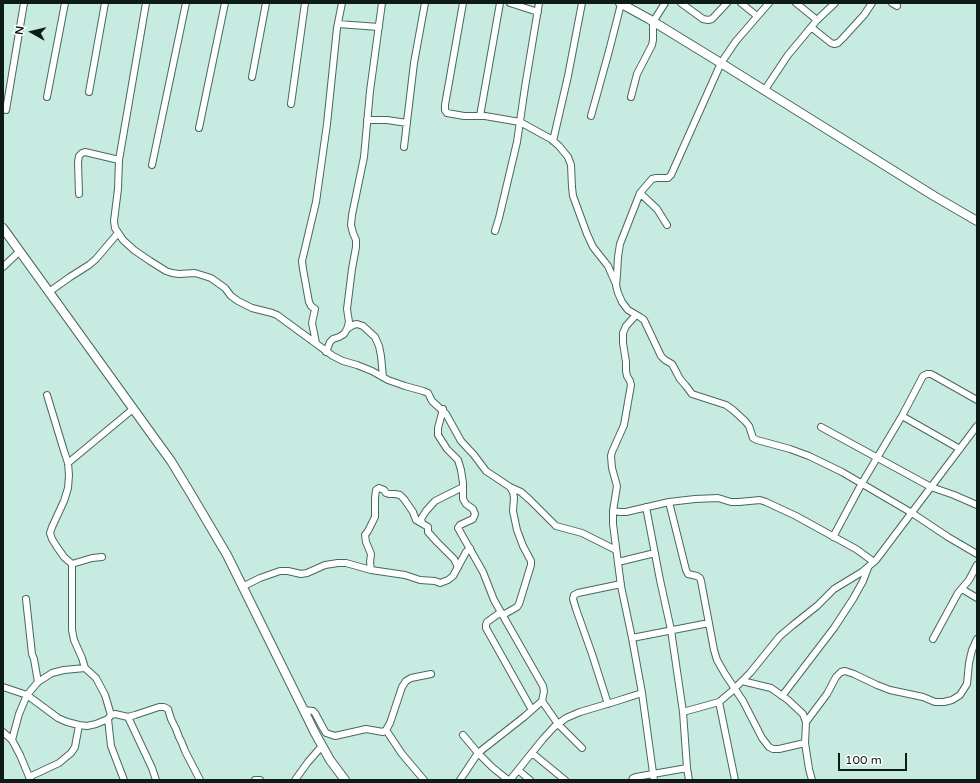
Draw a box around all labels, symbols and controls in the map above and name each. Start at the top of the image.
north arrow [12,12,52,52]
text: N [13,25,27,36]
scale bar [840,745,909,771]
text: 100 m [845,753,882,767]

